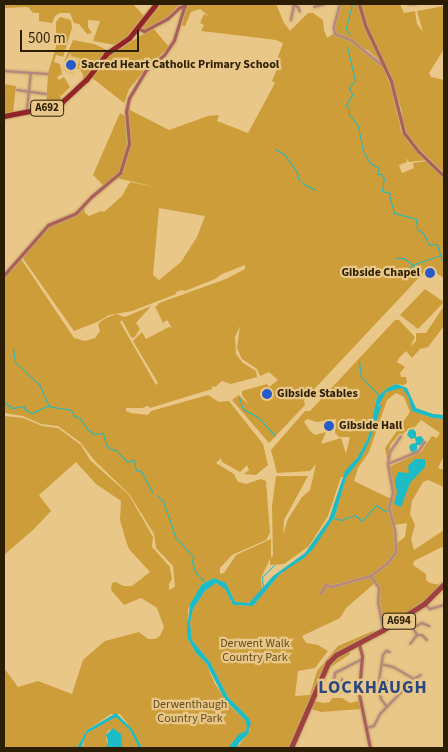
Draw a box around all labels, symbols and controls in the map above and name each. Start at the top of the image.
scale bar [22,20,141,52]
text: 500 m [28,28,66,49]
place label: Sacred Heart Catholic Primary School [81,58,279,72]
marker: Sacred Heart Catholic Primary School [65,59,77,71]
road number: A692 [30,100,64,116]
place label: Gibside Chapel [341,266,420,280]
marker: Gibside Chapel [424,267,436,279]
place label: Gibside Stables [277,387,358,401]
marker: Gibside Stables [261,388,273,400]
place label: Gibside Hall [339,419,402,433]
marker: Gibside Hall [323,420,335,432]
road number: A694 [382,612,416,630]
park label: Derwent Walk Country Park [220,637,290,665]
district label: LOCKHAUGH [317,677,429,699]
park label: Derwenthaugh Country Park [153,698,227,726]

